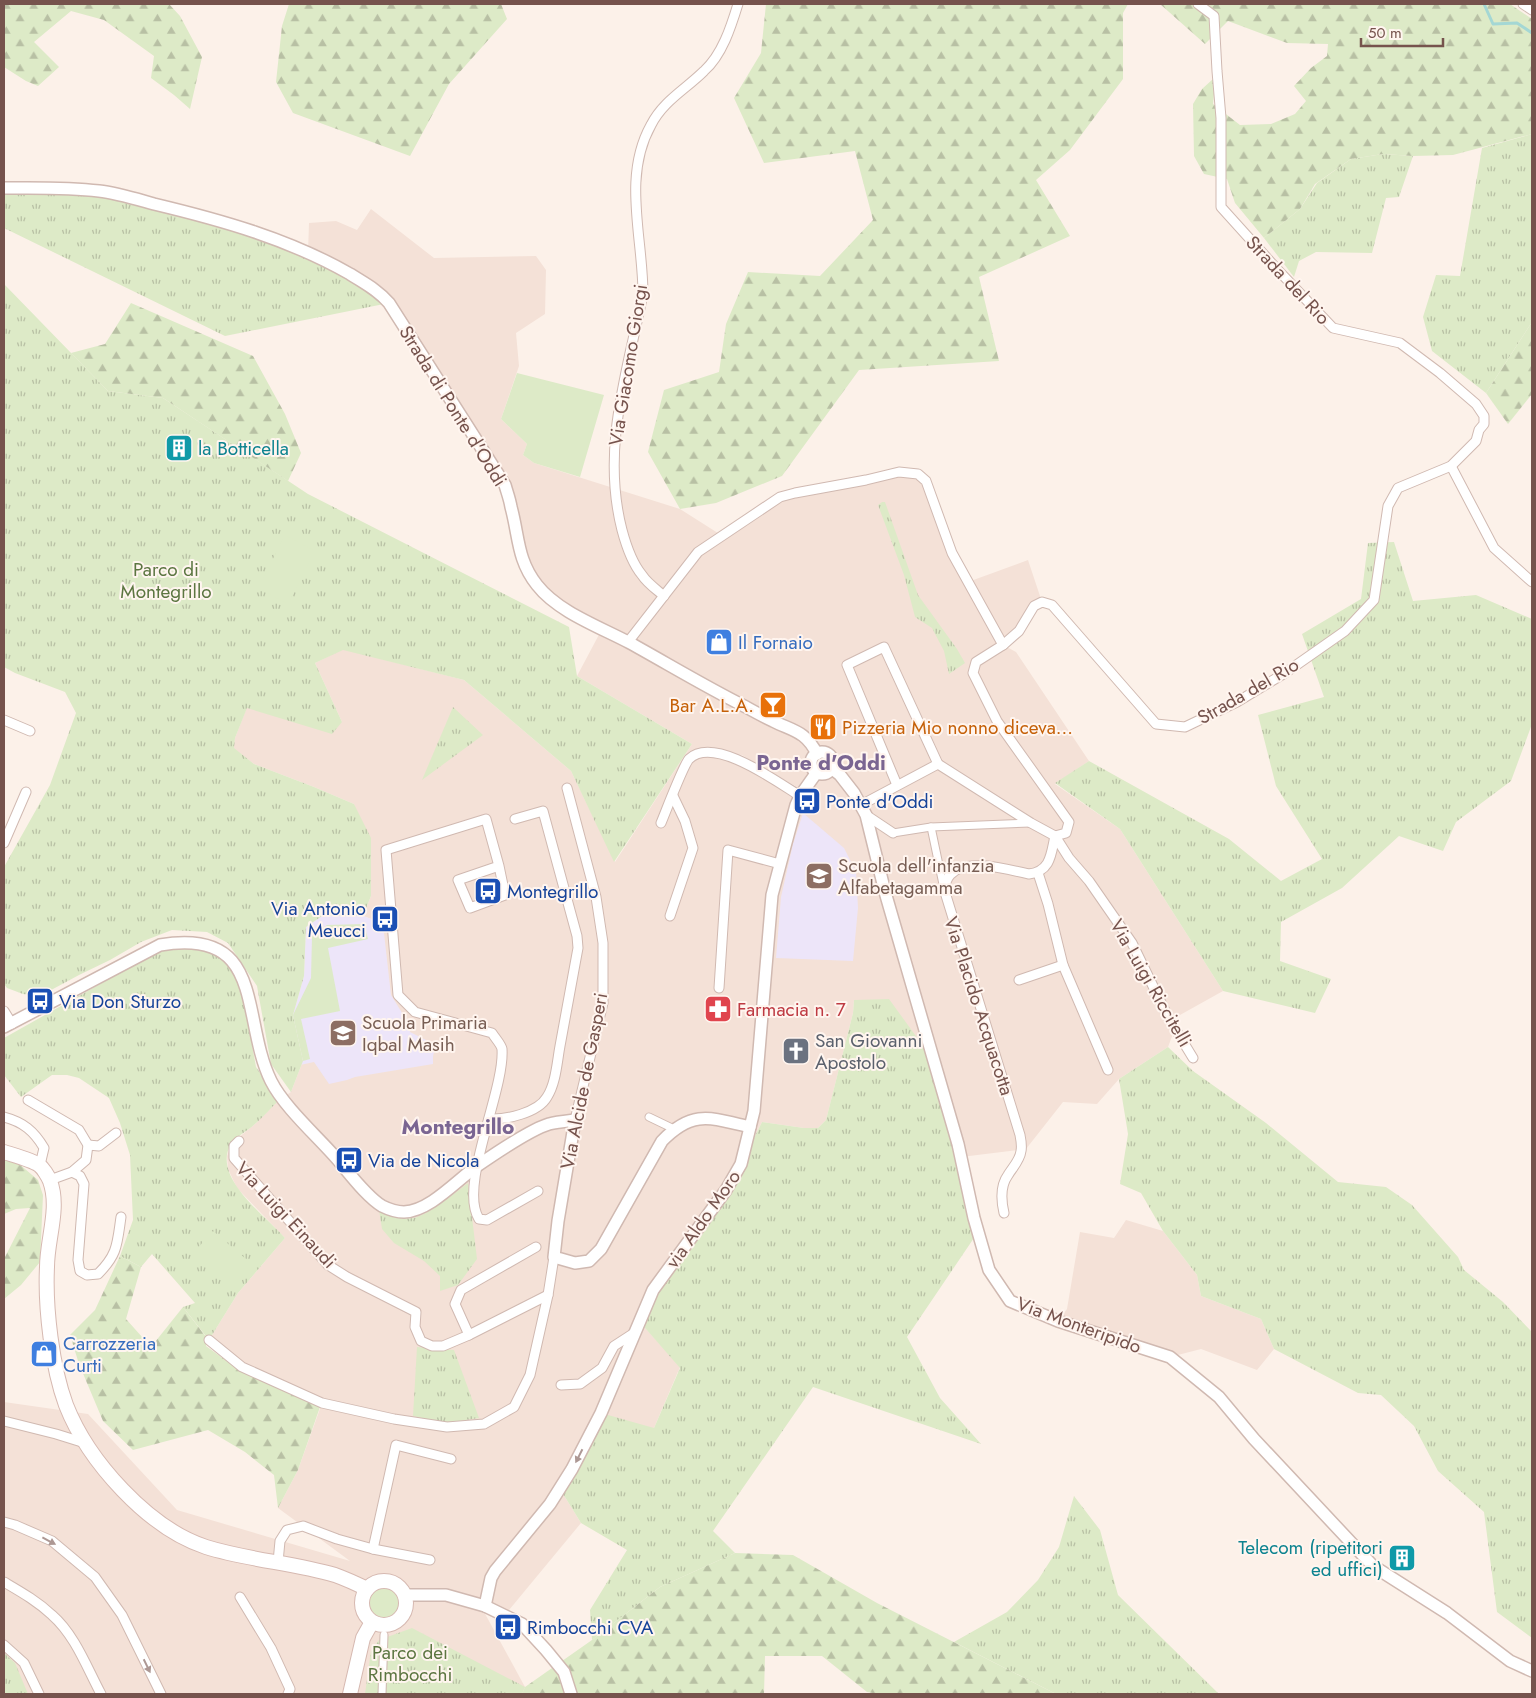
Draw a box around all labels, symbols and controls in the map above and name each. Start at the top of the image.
scale bar [1361,15,1444,47]
text: 50 m [1368,22,1402,44]
street label: Strada del Rio [1240,229,1336,331]
street label: Via Giacomo Giorgi [602,282,654,448]
street label: Strada di Ponte d'Oddi [392,320,514,492]
building icon: la Botticella [164,433,194,463]
place label: la Botticella [198,435,289,462]
park label: Parco di Montegrillo [120,556,212,605]
shop icon: Il Fornaio [704,627,734,657]
place label: Il Fornaio [738,629,813,656]
street label: Strada del Rio [1192,651,1304,731]
bar icon: Bar A.L.A. [758,690,788,720]
place label: Bar A.L.A. [670,692,754,719]
restaurant icon: Pizzeria Mio nonno diceva... [808,712,838,742]
place label: Pizzeria Mio nonno diceva... [842,714,1073,741]
district label: Ponte d'Oddi [756,748,886,778]
bus stop icon: Ponte d'Oddi [792,786,822,816]
place label: Ponte d'Oddi [826,788,934,815]
place label: Scuola dell'infanzia Alfabetagamma [838,852,994,901]
school or university icon: Scuola dell'infanzia Alfabetagamma [804,861,834,891]
bus stop icon: Montegrillo [473,876,503,906]
place label: Montegrillo [507,878,599,905]
place label: Via Antonio Meucci [271,895,366,944]
bus stop icon: Via Antonio Meucci [370,904,400,934]
street label: Via Placido Acquacotta [937,913,1021,1099]
street label: Via Luigi Riccitelli [1103,914,1199,1052]
bus stop icon: Via Don Sturzo [25,986,55,1016]
place label: Via Don Sturzo [59,988,181,1015]
street label: Via Alcide de Gasperi [554,990,614,1172]
pharmacy icon: Farmacia n. 7 [703,994,733,1024]
place label: Farmacia n. 7 [737,996,846,1023]
place label: Scuola Primaria Iqbal Masih [362,1009,487,1058]
school or university icon: Scuola Primaria Iqbal Masih [328,1018,358,1048]
place label: San Giovanni Apostolo [815,1027,922,1076]
church icon: San Giovanni Apostolo [781,1036,811,1066]
district label: Montegrillo [402,1112,514,1142]
bus stop icon: Via de Nicola [334,1145,364,1175]
place label: Via de Nicola [368,1147,479,1174]
street label: Via Luigi Einaudi [229,1156,343,1274]
street label: via Aldo Moro [659,1164,747,1274]
street label: Via Monteripido [1013,1290,1145,1360]
place label: Carrozzeria Curti [63,1330,156,1379]
shop icon: Carrozzeria Curti [29,1339,59,1369]
one-way arrow [575,1449,583,1463]
place label: Telecom (ripetitori ed uffici) [1238,1534,1383,1583]
one-way arrow [42,1536,55,1545]
building icon: Telecom (ripetitori ed uffici) [1387,1543,1417,1573]
bus stop icon: Rimbocchi CVA [493,1612,523,1642]
place label: Rimbocchi CVA [527,1614,654,1641]
park label: Parco dei Rimbocchi [368,1639,452,1688]
one-way arrow [143,1659,151,1673]

